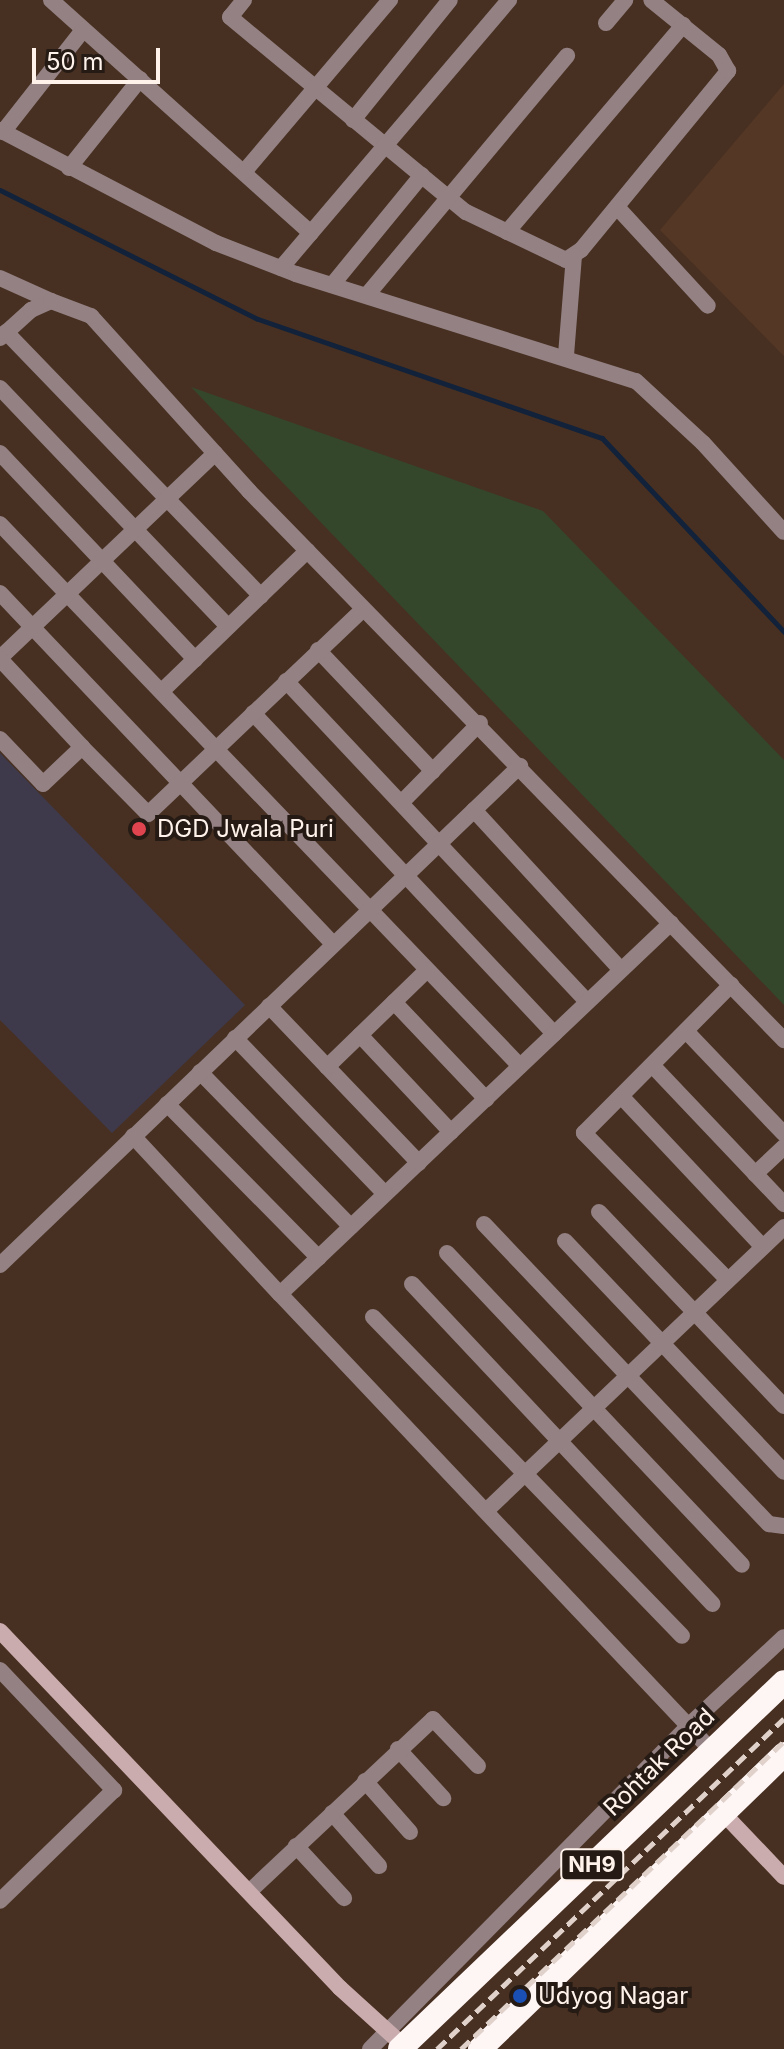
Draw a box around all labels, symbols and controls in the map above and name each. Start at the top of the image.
scale bar [36,32,164,82]
text: 50 m [46,47,104,76]
place label: DGD Jwala Puri [157,815,334,843]
marker: DGD Jwala Puri [128,818,150,840]
street label: Rohtak Road [598,1702,720,1822]
road number: NH9 [560,1847,624,1883]
place label: Udyog Nagar [538,1982,688,2010]
marker: Udyog Nagar [509,1985,531,2007]

